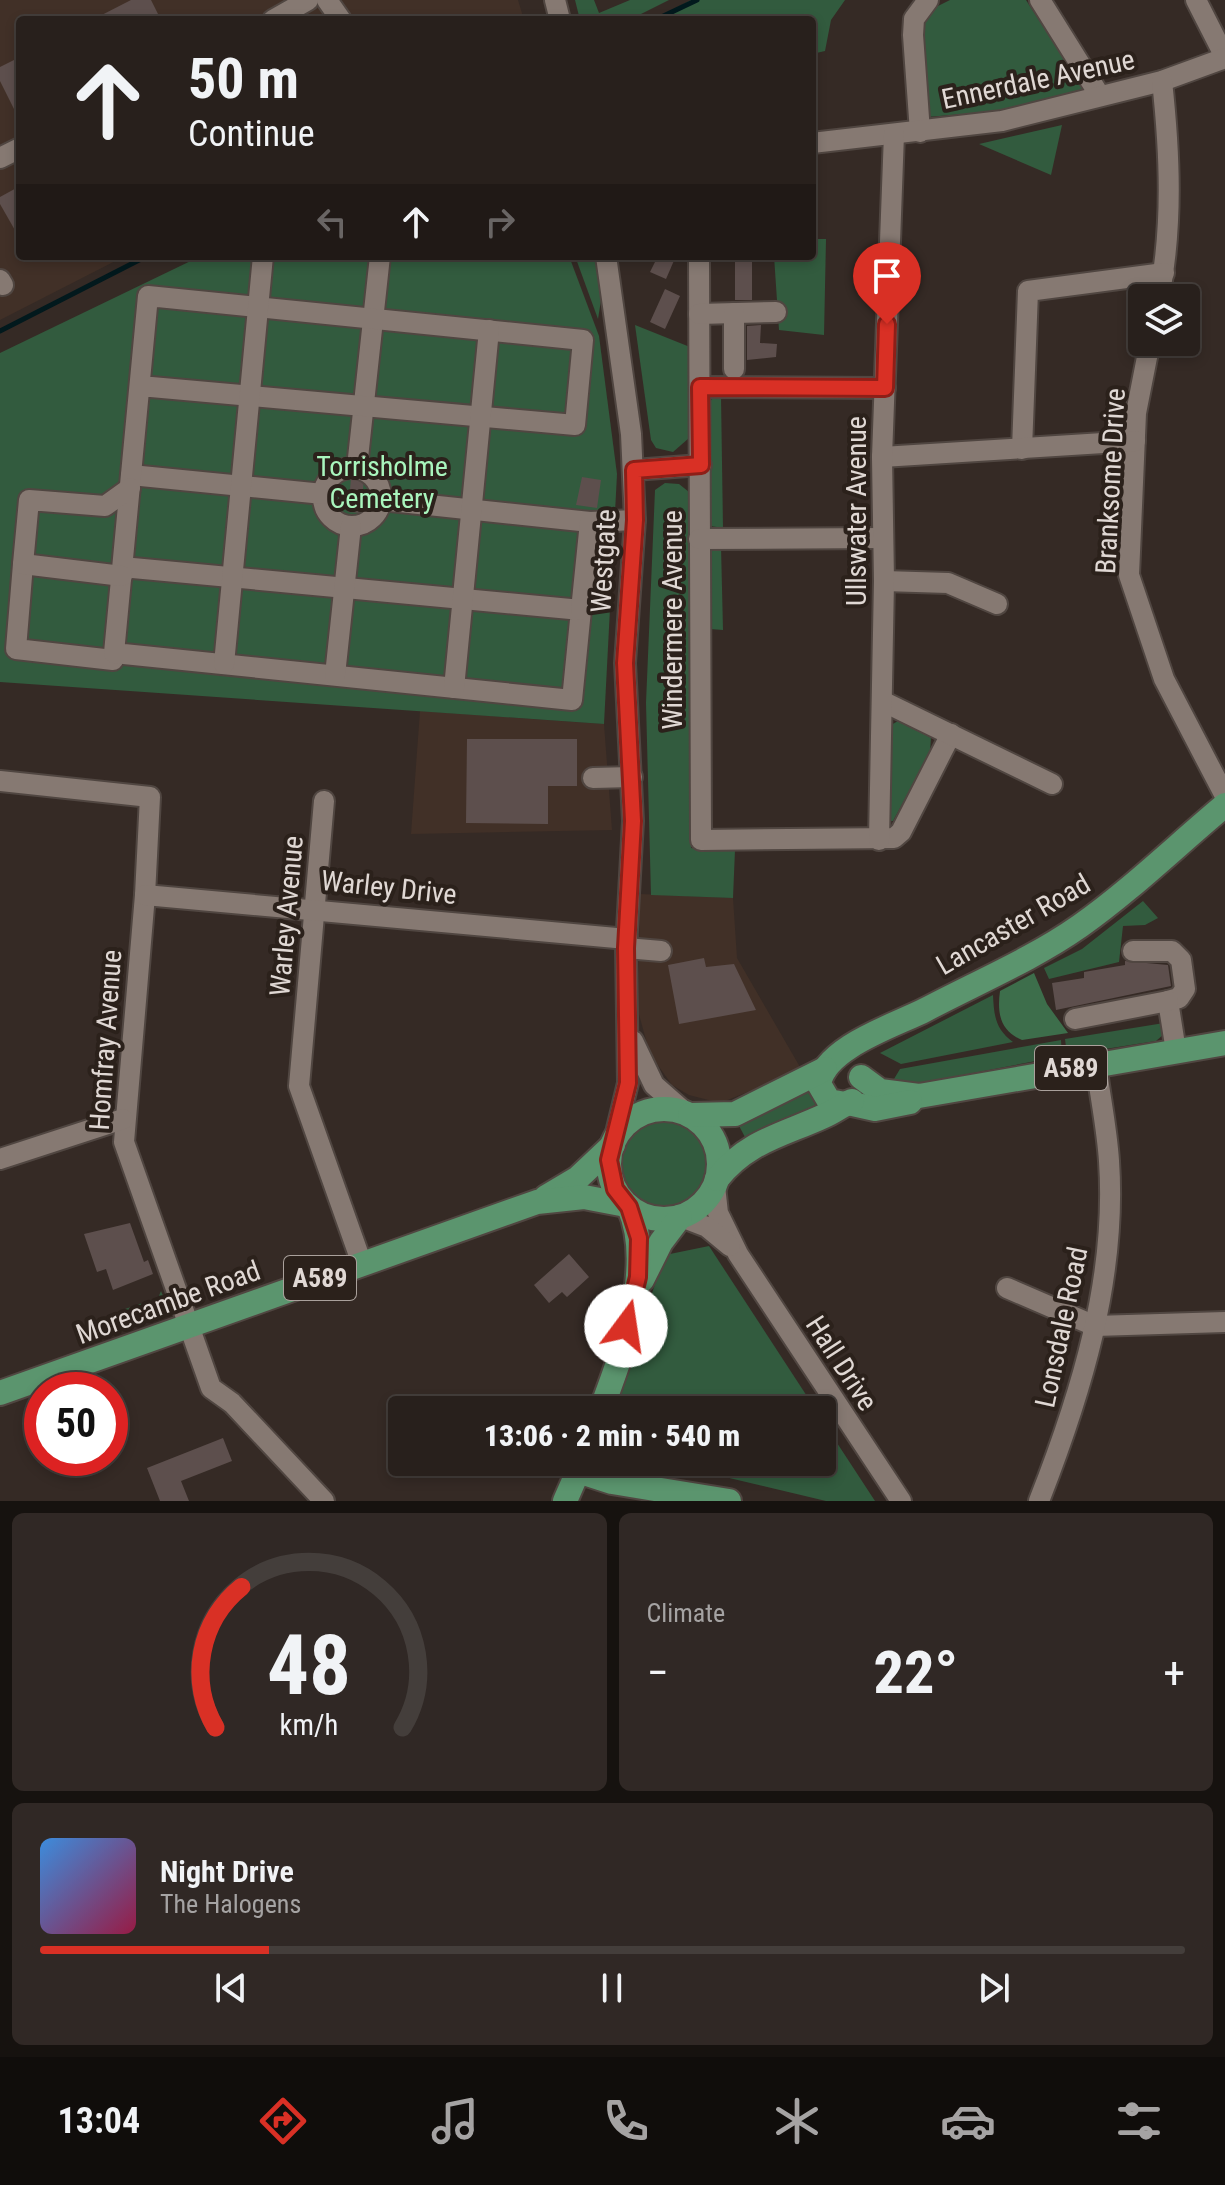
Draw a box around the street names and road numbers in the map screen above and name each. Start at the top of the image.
street label: Ennerdale Avenue [939,43,1138,116]
street label: Branksome Drive [1089,387,1132,575]
street label: Ullswater Avenue [840,416,873,606]
street label: Westgate [584,508,623,614]
street label: Windermere Avenue [656,510,689,730]
street label: Warley Avenue [263,834,310,998]
street label: Warley Drive [320,864,458,911]
street label: Lancaster Road [931,867,1096,982]
street label: Homfray Avenue [83,948,128,1132]
road number: A589 [1035,1046,1107,1090]
street label: Lonsdale Road [1028,1244,1095,1410]
street label: Morecambe Road [72,1254,265,1351]
road number: A589 [284,1256,356,1300]
street label: Hall Drive [799,1310,884,1417]

